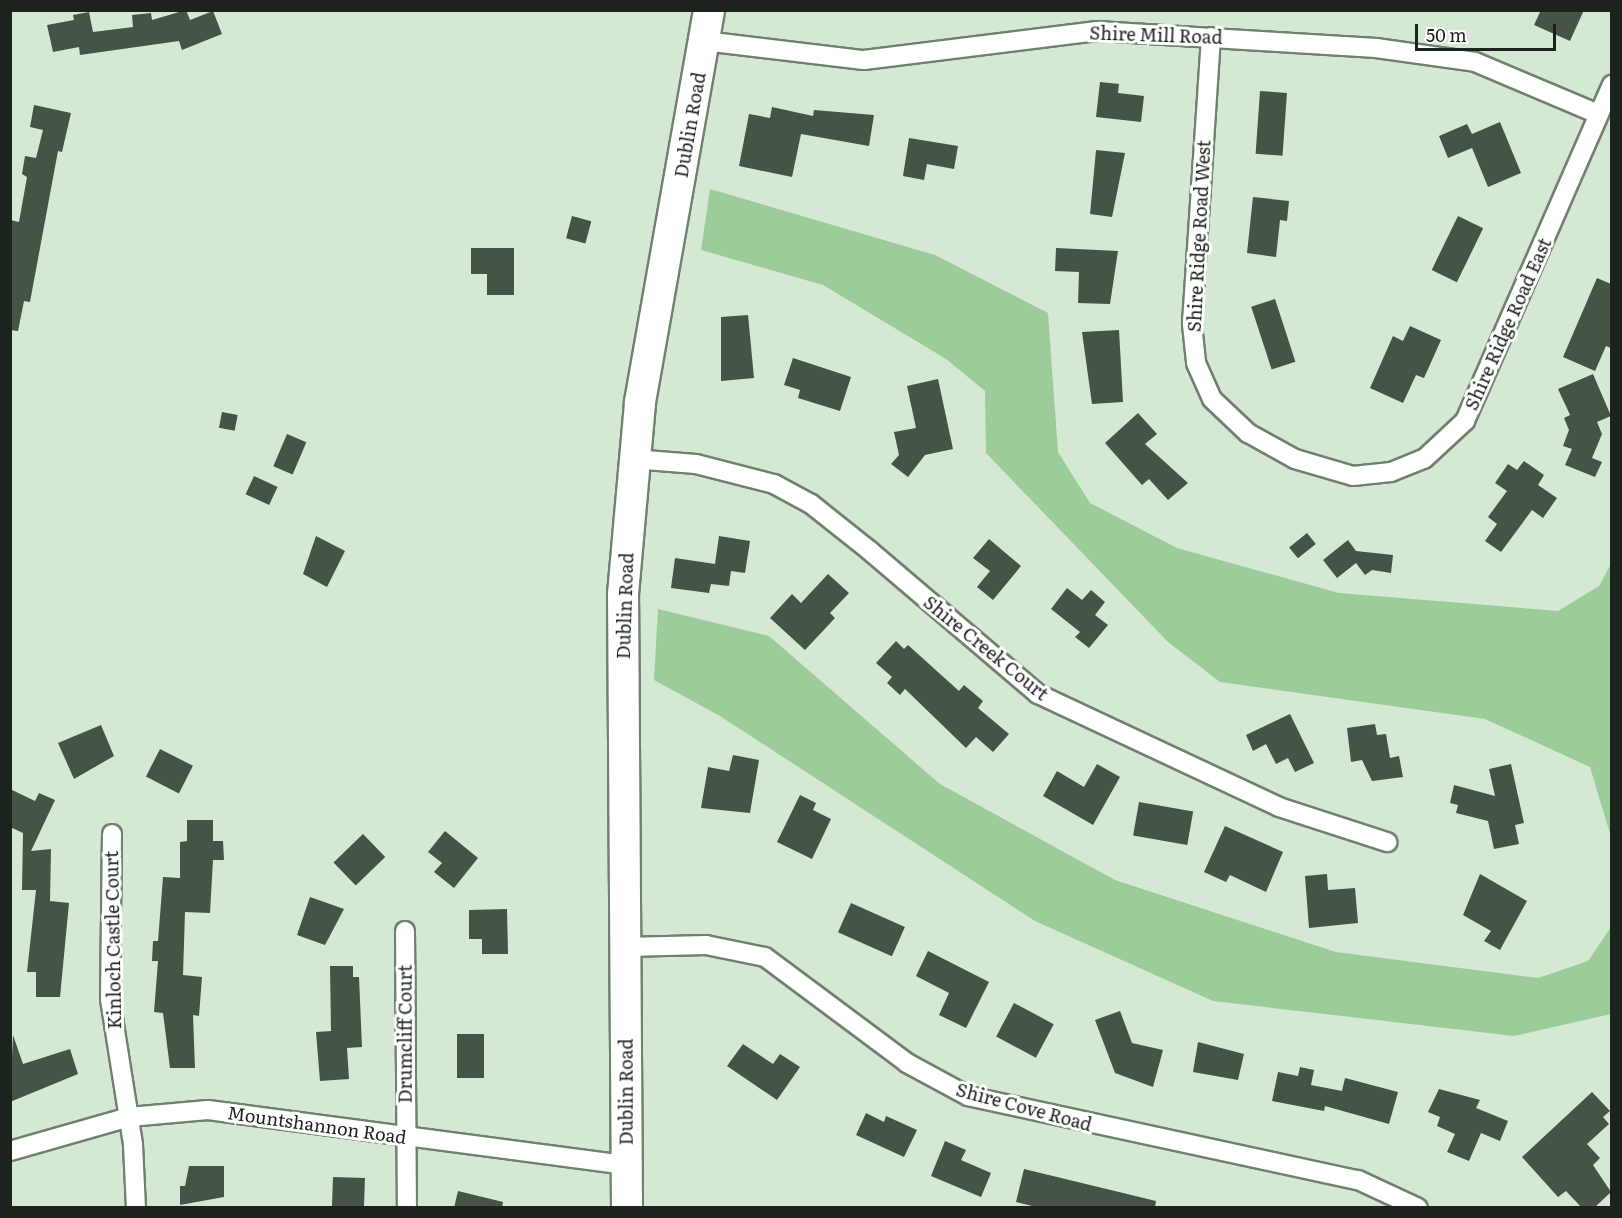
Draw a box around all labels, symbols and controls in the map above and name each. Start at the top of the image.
scale bar [1418,12,1559,50]
text: 50 m [1426,21,1467,48]
street label: Shire Mill Road [1089,22,1223,48]
street label: Dublin Road [670,71,710,179]
street label: Shire Ridge Road West [1183,139,1215,333]
street label: Shire Ridge Road East [1460,235,1556,413]
street label: Dublin Road [612,552,638,660]
street label: Shire Creek Court [919,591,1053,705]
street label: Kinloch Castle Court [101,851,125,1029]
street label: Drumcliff Court [394,965,416,1103]
street label: Dublin Road [615,1039,637,1145]
street label: Shire Cove Road [954,1078,1094,1136]
street label: Mountshannon Road [226,1102,408,1148]

